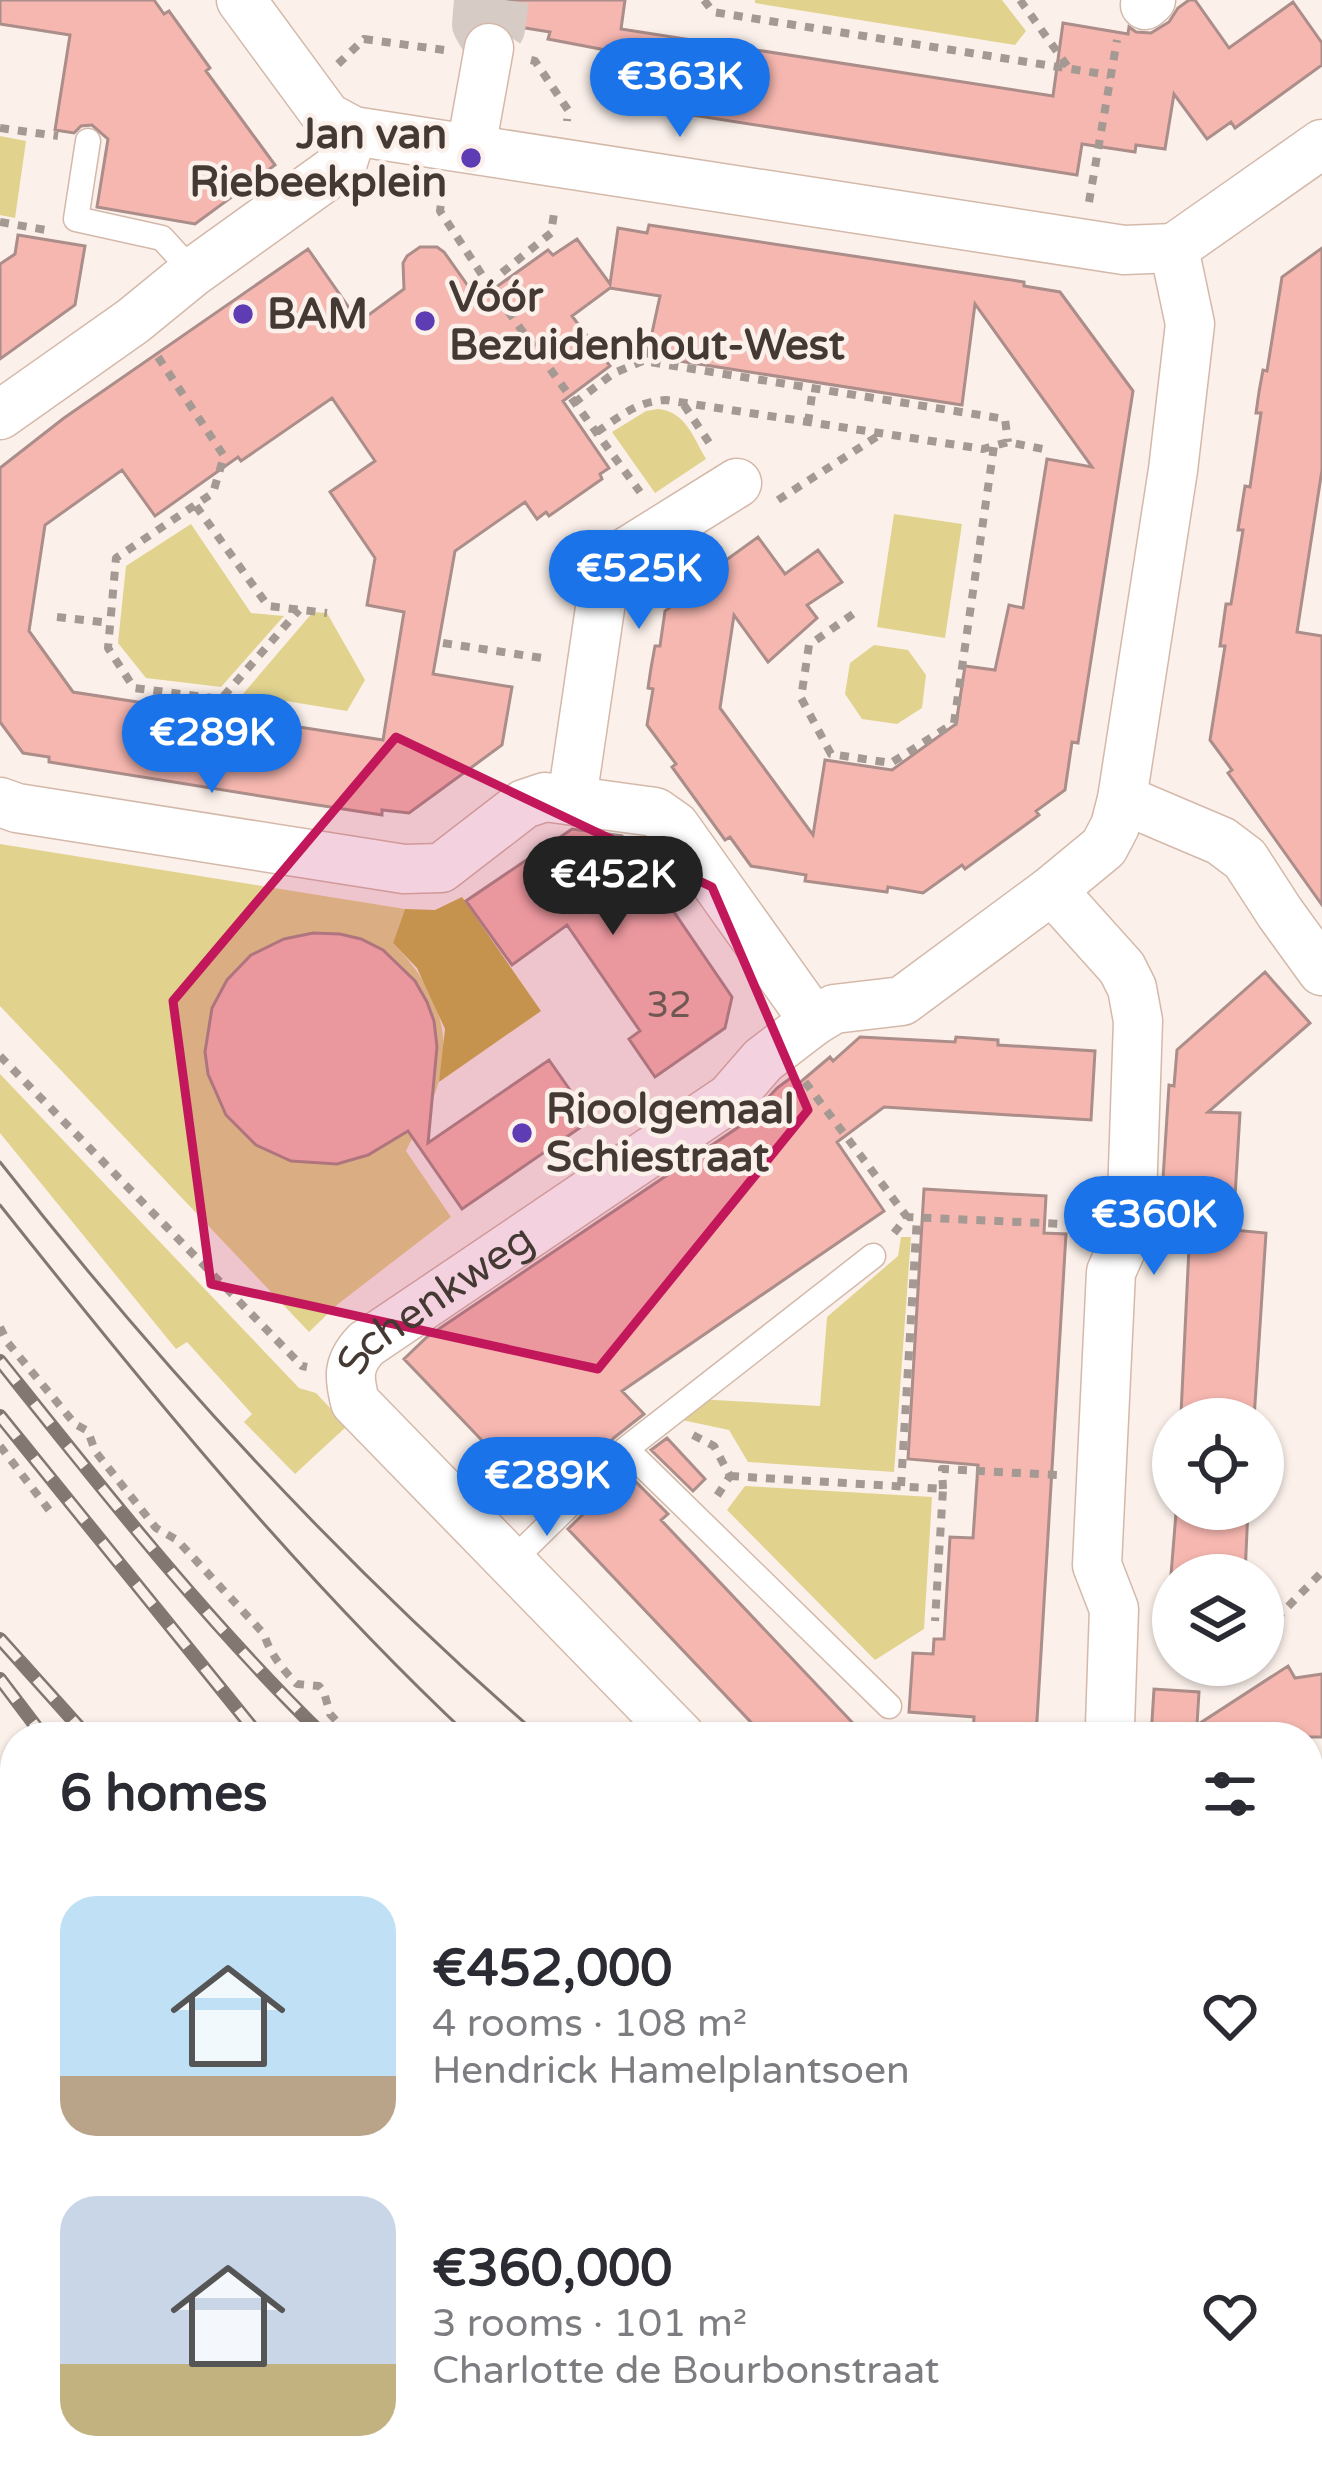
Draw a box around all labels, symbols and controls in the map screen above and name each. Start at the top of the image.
pin: €363K [596,38,764,140]
text: €363K [617,53,743,100]
place label: Jan van Riebeekplein [189,109,447,208]
marker: Jan van Riebeekplein [458,145,484,171]
place label: Vóór Bezuidenhout-West [449,272,845,371]
place label: BAM [267,289,368,340]
marker: BAM [230,301,256,327]
marker: Vóór Bezuidenhout-West [412,308,438,334]
pin: €525K [555,530,723,632]
text: €525K [576,545,702,592]
pin: €289K [128,694,296,796]
text: €289K [149,709,275,756]
pin: €452K [529,836,697,938]
text: €452K [550,851,676,898]
house number: 32 [646,984,692,1027]
place label: Rioolgemaal Schiestraat [546,1084,794,1183]
marker: Rioolgemaal Schiestraat [509,1120,535,1146]
pin: €360K [1070,1176,1238,1278]
text: €360K [1091,1191,1217,1238]
street label: Schenkweg [326,1213,543,1383]
map controls [1152,1398,1284,1686]
button: locate [1152,1398,1284,1530]
pin: €289K [463,1437,631,1539]
text: €289K [484,1452,610,1499]
button: layers [1152,1554,1284,1686]
icon: filters [1197,1761,1263,1827]
text: 6 homes [60,1763,268,1825]
text: €452,000 [432,1938,672,2000]
icon: home [156,1944,300,2088]
icon: heart [1197,1983,1263,2049]
text: 4 rooms · 108 m² [432,2000,747,2047]
text: Hendrick Hamelplantsoen [432,2047,910,2094]
text: €360,000 [432,2238,672,2300]
icon: home [156,2244,300,2388]
icon: heart [1197,2283,1263,2349]
text: 3 rooms · 101 m² [432,2300,747,2347]
text: Charlotte de Bourbonstraat [432,2347,940,2394]

